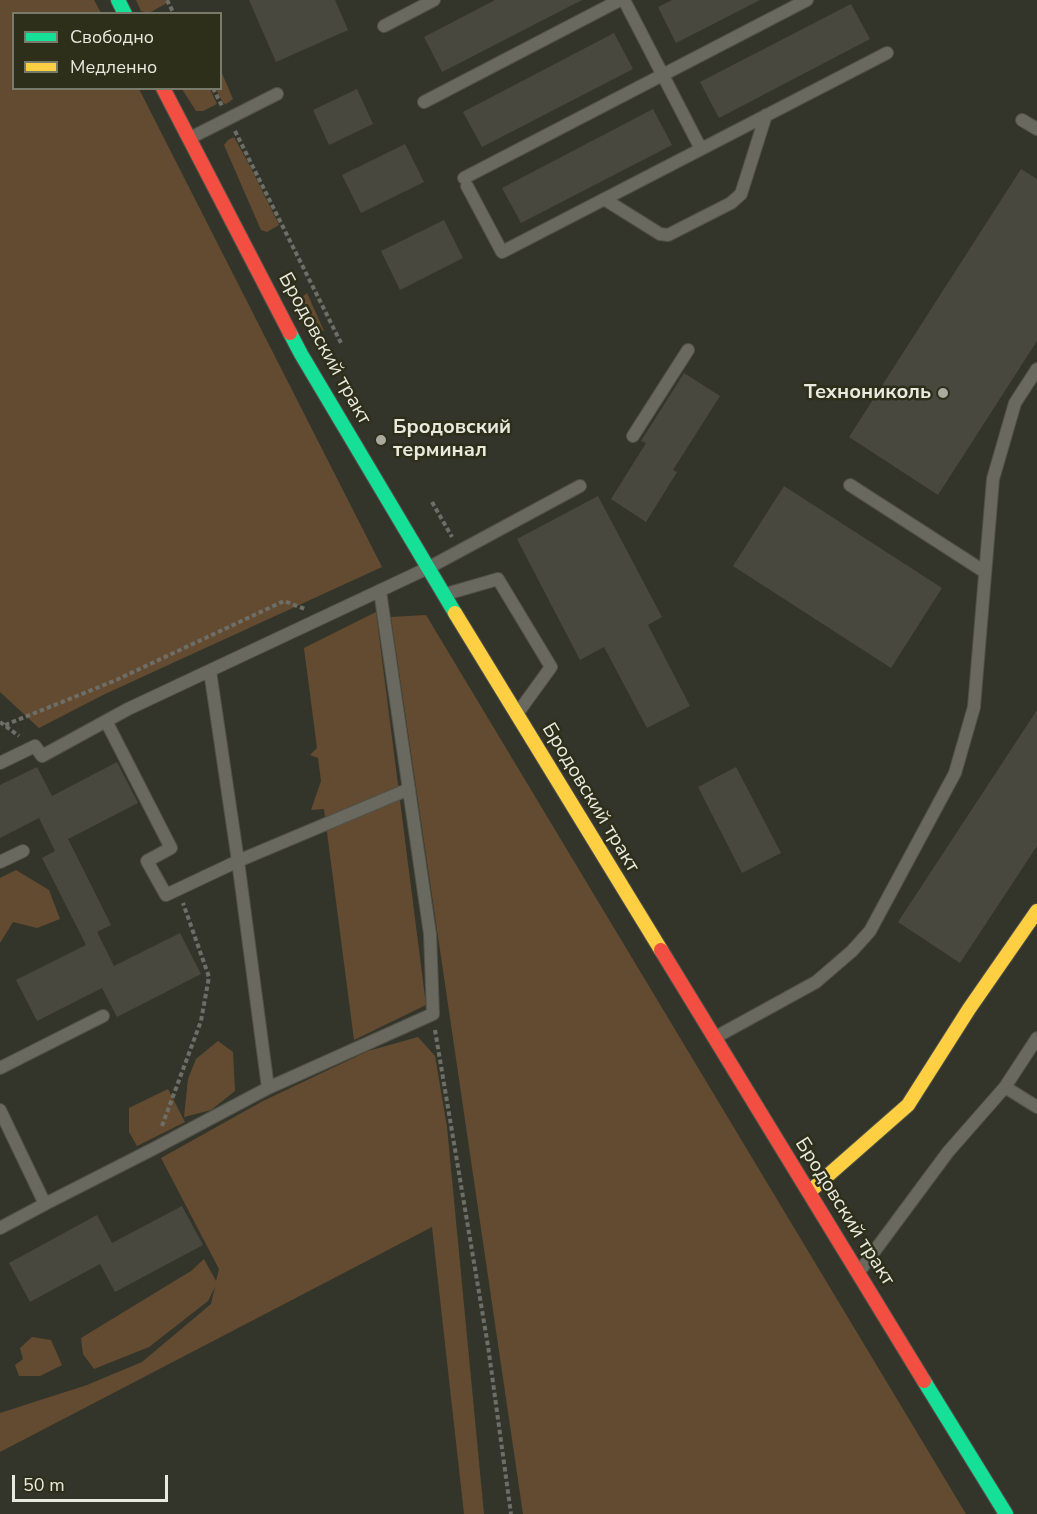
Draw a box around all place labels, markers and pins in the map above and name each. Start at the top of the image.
place label: Технониколь [804,381,931,405]
marker: Технониколь [936,386,950,400]
place label: Бродовский терминал [393,416,511,463]
marker: Бродовский терминал [374,433,388,447]

